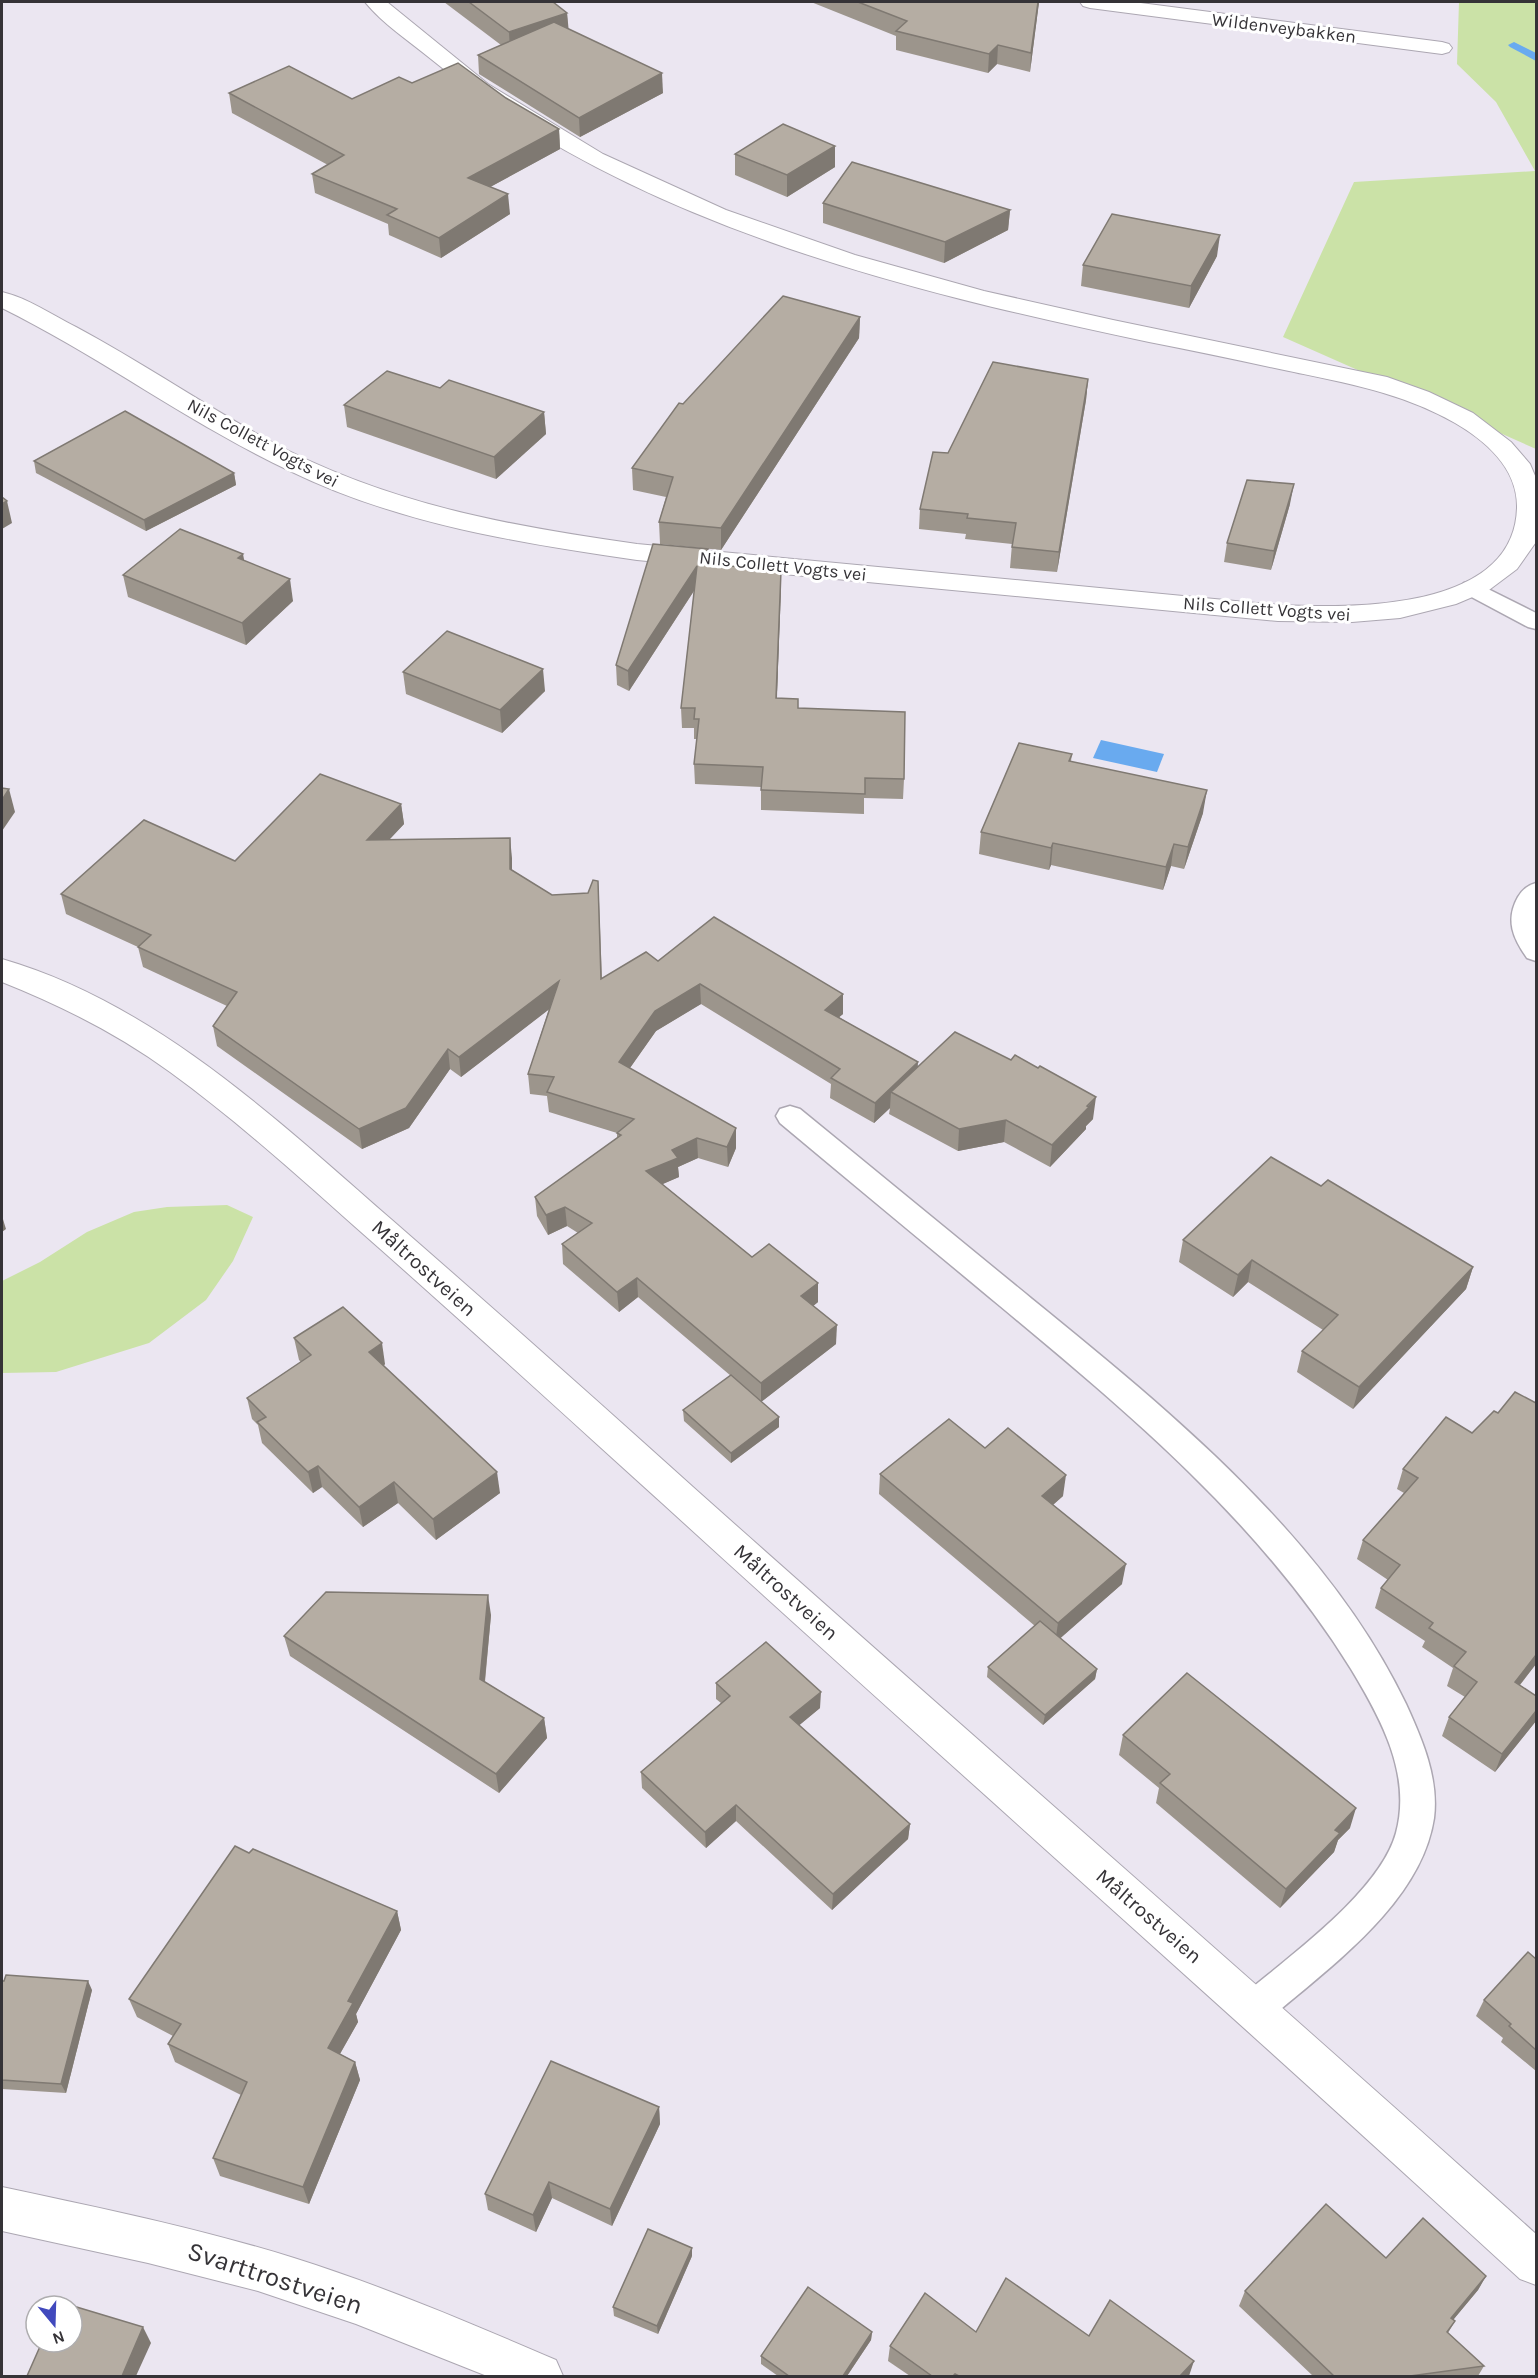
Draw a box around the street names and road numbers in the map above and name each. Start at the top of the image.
street label: Wildenveybakken [1211,8,1357,48]
street label: Nils Collett Vogts vei [184,394,342,492]
street label: Nils Collett Vogts vei [698,546,868,586]
street label: Nils Collett Vogts vei [1182,592,1352,626]
street label: Måltrostveien [367,1215,481,1321]
street label: Måltrostveien [729,1539,843,1645]
street label: Måltrostveien [1091,1864,1207,1968]
street label: Svarttrostveien [184,2235,366,2321]

